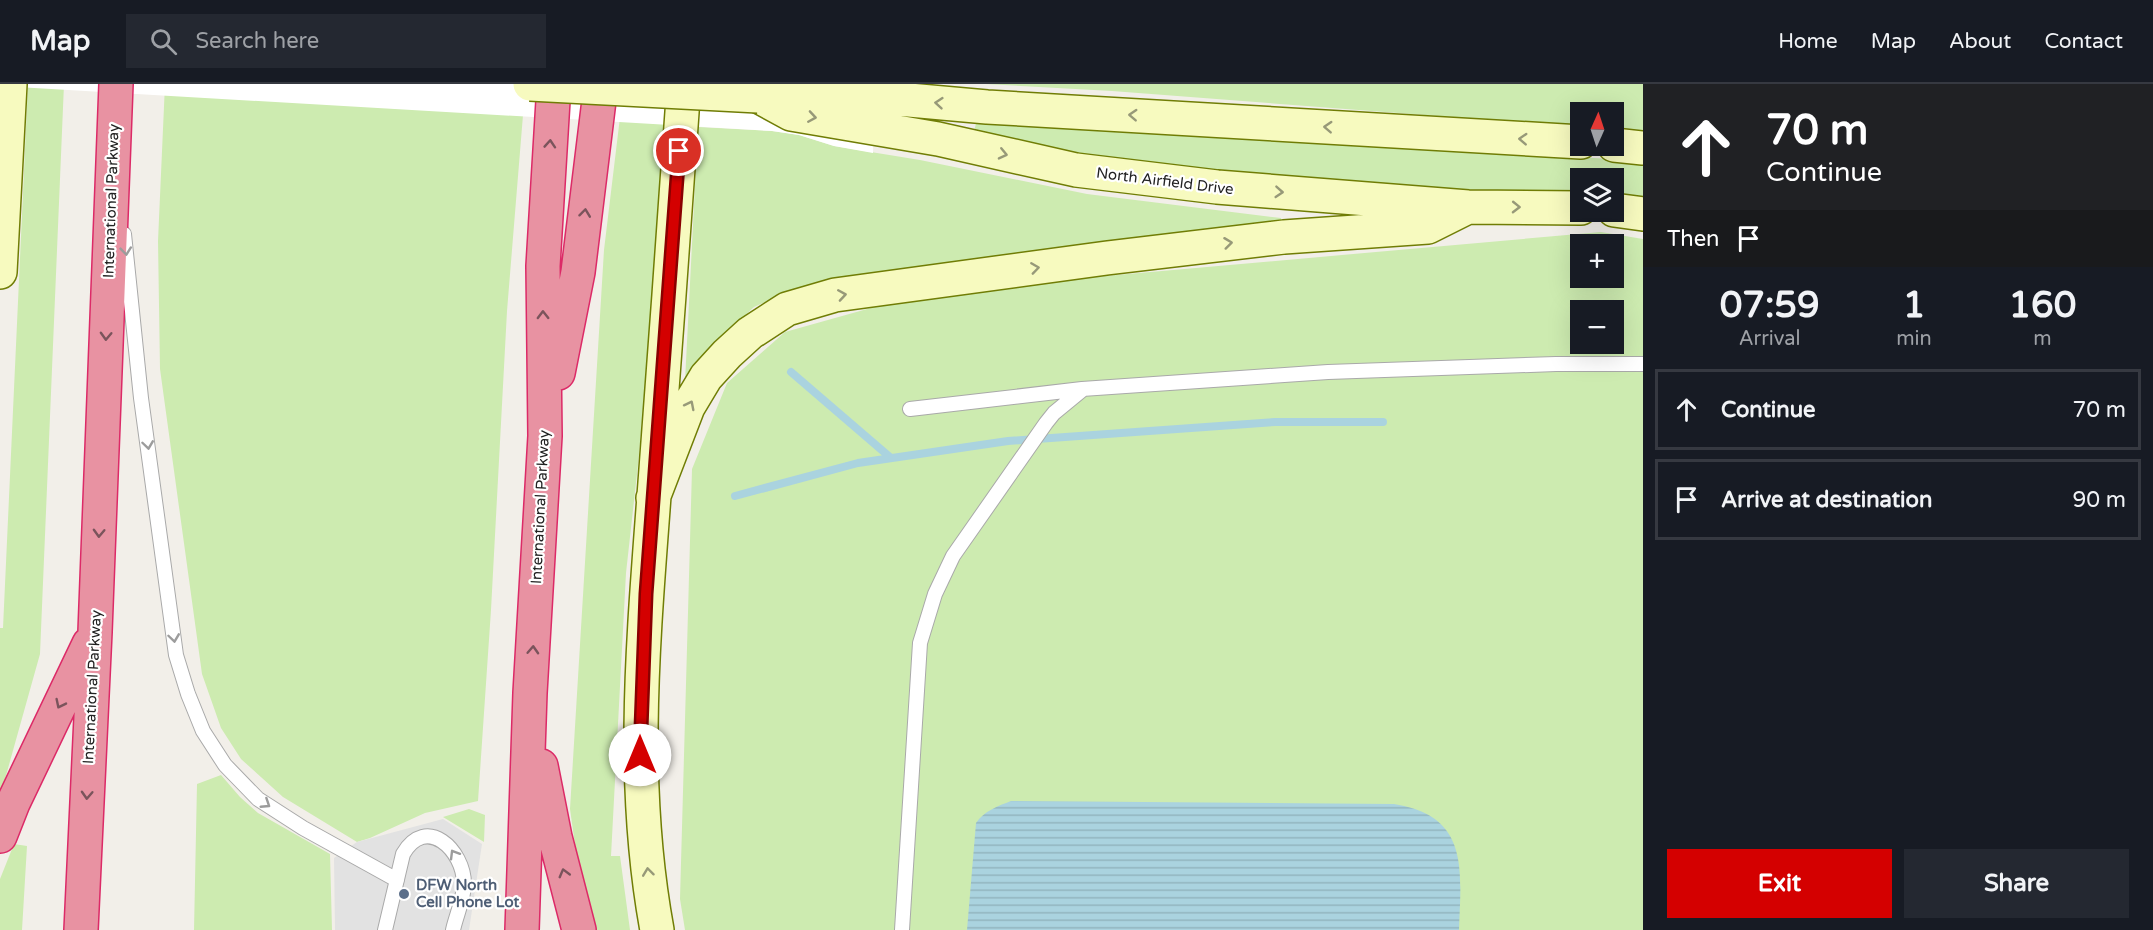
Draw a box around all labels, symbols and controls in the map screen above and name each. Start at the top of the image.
search box [126,14,546,68]
text: Map [30,24,90,58]
icon: search [147,25,180,58]
text: Search here [195,28,319,54]
text: Home [1778,29,1838,54]
text: Map [1871,29,1916,54]
text: About [1949,29,2011,54]
text: Contact [2044,29,2123,54]
one-way arrow [934,97,943,110]
north arrow [1570,102,1624,156]
map controls [1570,102,1624,354]
text: 70 m [1766,105,1868,156]
icon: ahead [1667,108,1745,186]
one-way arrow [1129,109,1138,122]
one-way arrow [807,111,817,123]
one-way arrow [1323,121,1332,134]
street label: International Parkway [99,124,123,278]
pin [653,125,704,176]
one-way arrow [1518,132,1527,145]
icon: arrive [662,134,695,167]
one-way arrow [544,140,557,149]
one-way arrow [998,146,1008,159]
text: Continue [1766,156,1882,189]
street label: North Airfield Drive [1095,164,1235,198]
button: layers [1570,168,1624,222]
one-way arrow [1275,185,1284,198]
one-way arrow [1511,201,1520,213]
one-way arrow [578,209,591,218]
icon: arrive [1732,222,1765,255]
text: Then [1667,226,1720,252]
button: + [1570,234,1624,288]
one-way arrow [1224,237,1233,250]
one-way arrow [119,247,132,256]
one-way arrow [1030,262,1039,274]
text: 07:59 [1720,284,1820,327]
text: 1 [1903,284,1925,327]
text: 160 [2008,284,2076,327]
one-way arrow [837,289,846,301]
button: − [1570,300,1624,354]
one-way arrow [537,310,549,319]
text: Arrival [1739,327,1801,351]
text: min [1896,327,1932,351]
text: m [2033,327,2052,351]
one-way arrow [100,331,113,340]
icon: ahead [1670,393,1703,426]
text: Continue [1721,397,1816,423]
text: 70 m [2072,397,2126,423]
one-way arrow [683,401,694,411]
street label: International Parkway [527,429,553,585]
one-way arrow [141,440,153,450]
icon: arrive [1670,483,1703,516]
text: Arrive at destination [1721,487,1932,513]
text: 90 m [2072,487,2126,513]
one-way arrow [92,528,105,537]
street label: International Parkway [79,609,105,765]
one-way arrow [167,634,180,643]
one-way arrow [526,645,539,654]
one-way arrow [56,697,68,708]
position arrow [608,723,672,787]
one-way arrow [80,791,93,800]
one-way arrow [259,797,270,808]
button: Exit [1667,849,1892,918]
button: Share [1904,849,2129,918]
one-way arrow [450,850,462,860]
one-way arrow [643,868,655,877]
one-way arrow [559,869,571,879]
place label: DFW North Cell Phone Lot [416,876,520,911]
marker: DFW North Cell Phone Lot [397,887,411,901]

